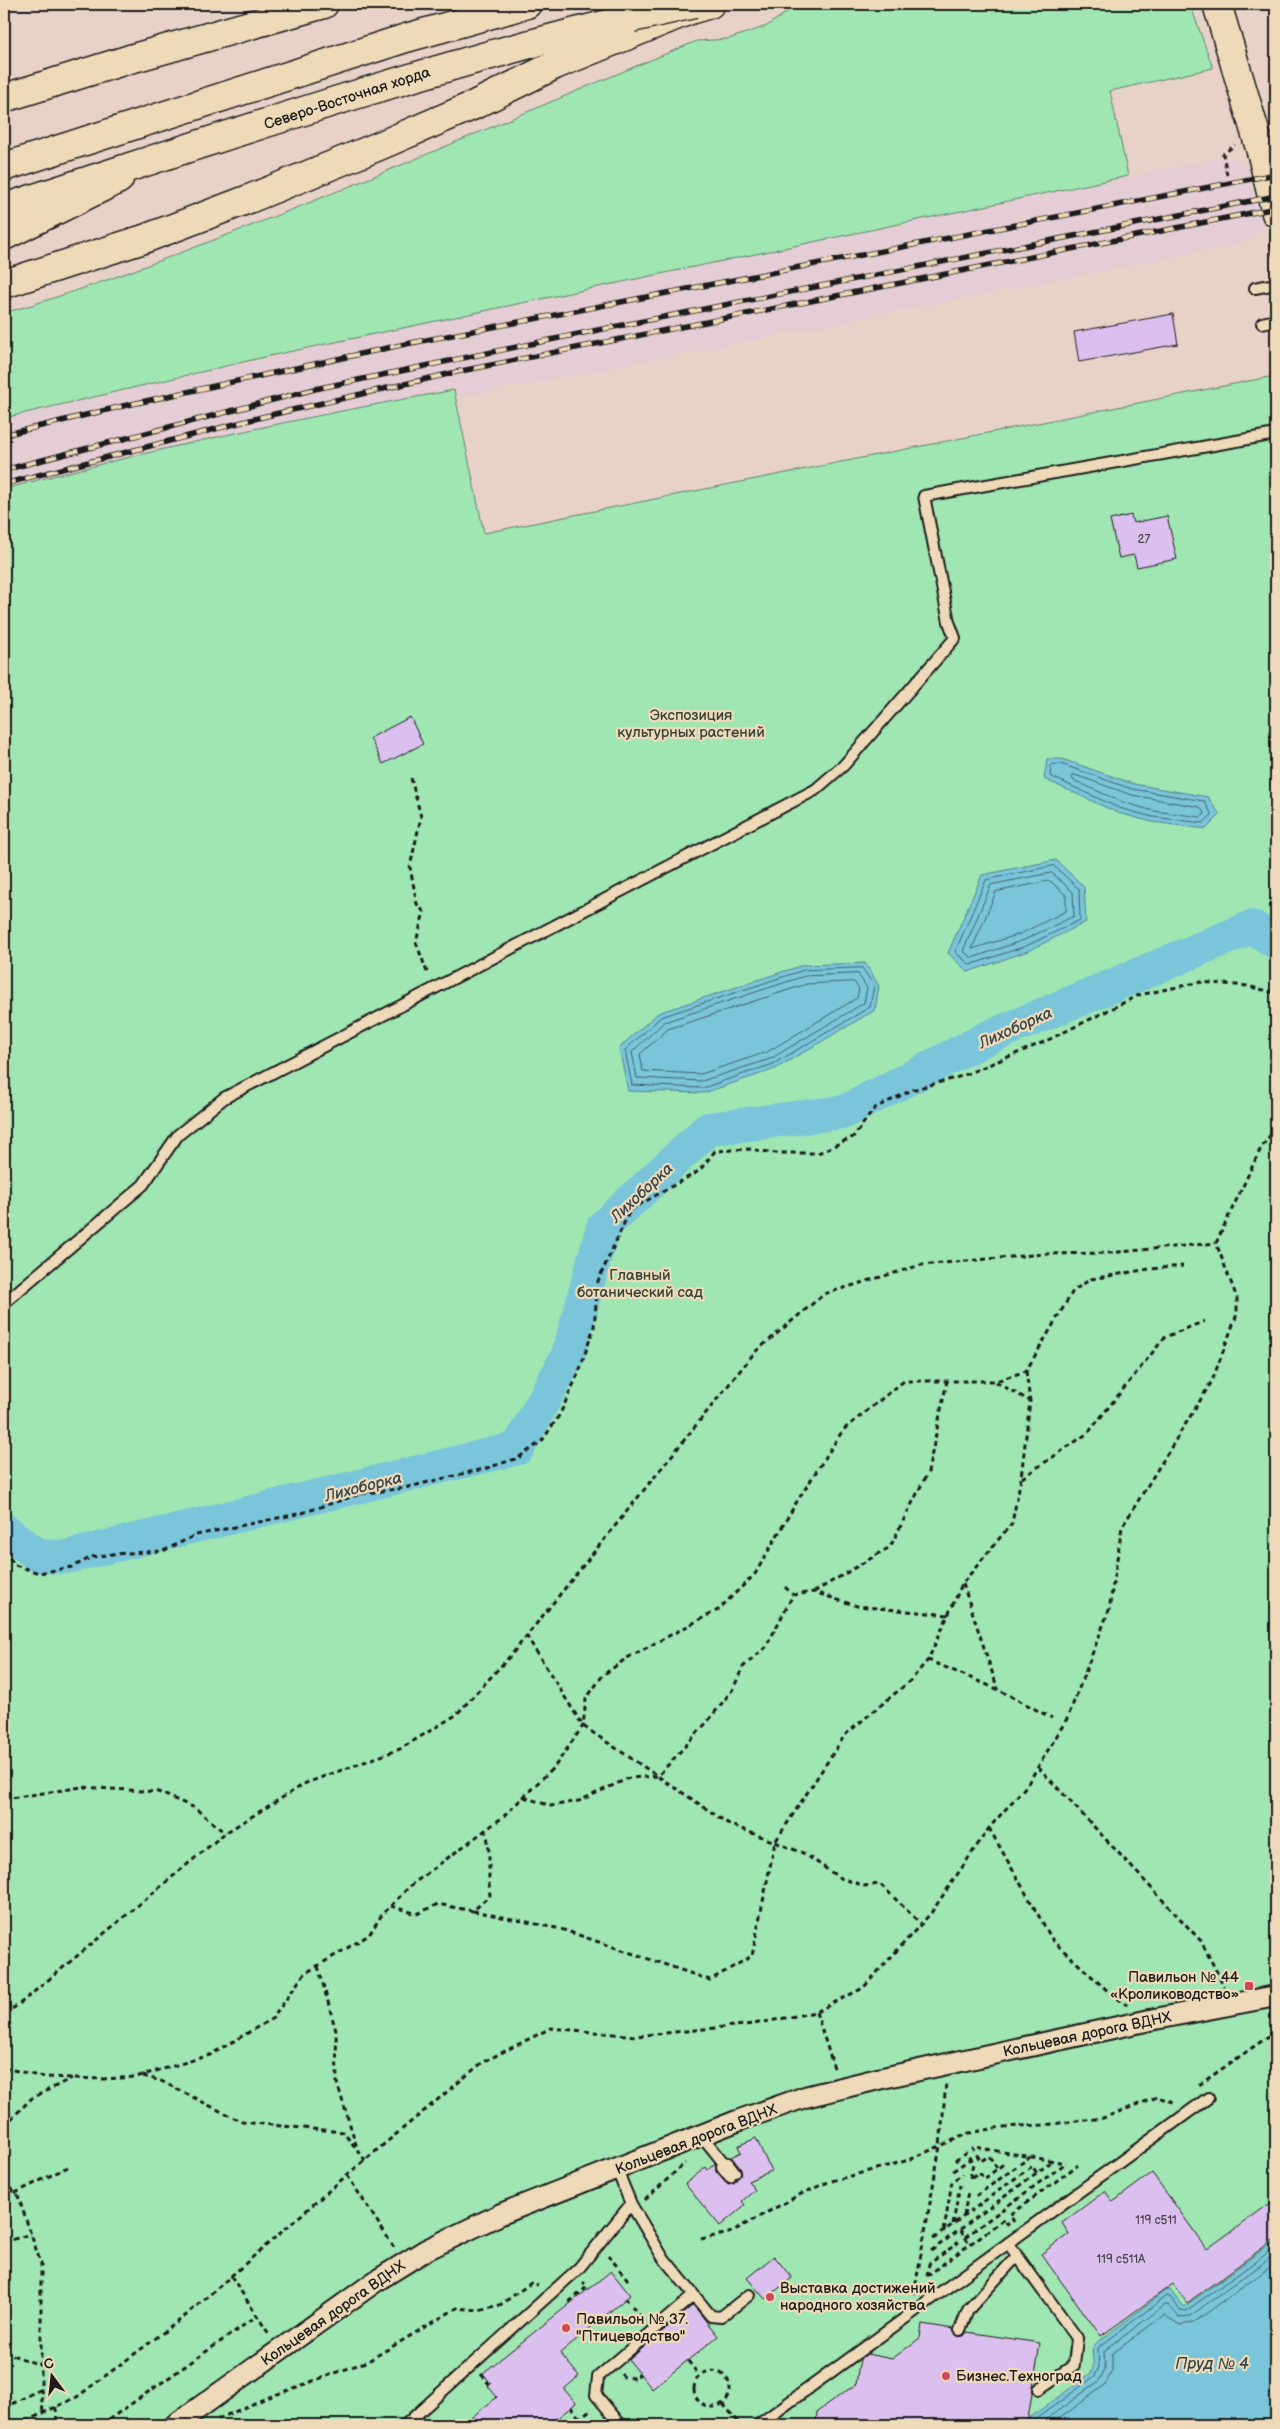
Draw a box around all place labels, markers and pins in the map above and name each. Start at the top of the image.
place label: Павильон № 44 «Кролиководство» [1110,1968,1239,2004]
marker: Павильон № 44 «Кролиководство» [1243,1980,1255,1992]
place label: Выставка достижений народного хозяйства [780,2279,936,2315]
marker: Выставка достижений народного хозяйства [764,2291,776,2303]
place label: Павильон № 37. "Птицеводство" [576,2310,688,2346]
marker: Павильон № 37. "Птицеводство" [560,2322,572,2334]
place label: Бизнес.Техноград [956,2367,1082,2386]
marker: Бизнес.Техноград [940,2370,952,2382]

